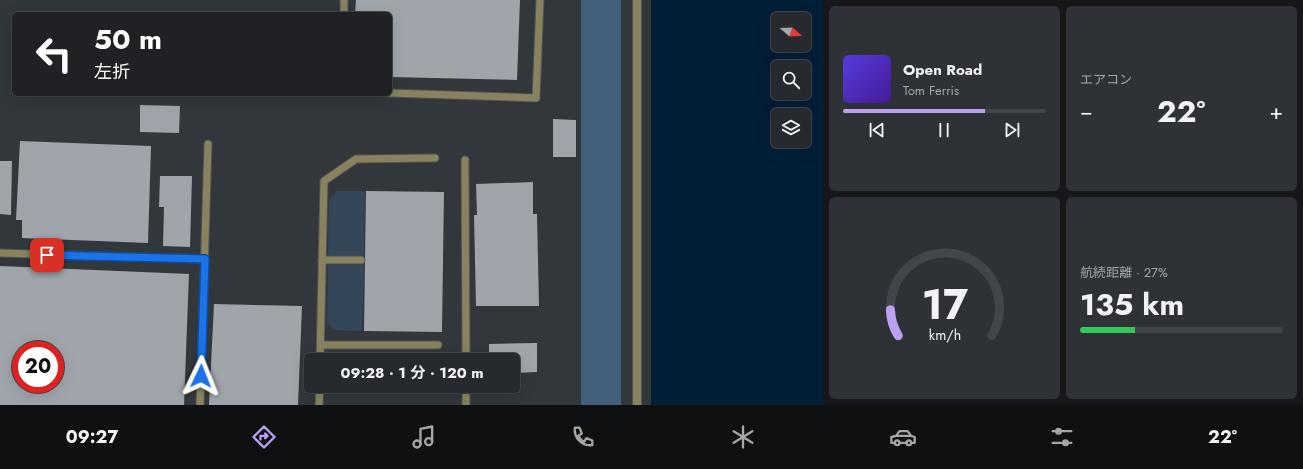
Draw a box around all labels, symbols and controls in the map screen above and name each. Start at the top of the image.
north arrow [771,12,811,52]
map controls [771,12,811,148]
text: 50 m [94,19,162,60]
icon: left [28,28,80,80]
text: 左折 [94,59,130,85]
text: Open Road [903,59,982,81]
button: search [771,60,811,100]
text: エアコン [1080,70,1132,89]
text: Tom Ferris [903,81,959,100]
text: 22° [1157,90,1205,133]
text: − [1080,95,1093,127]
text: + [1269,95,1283,127]
button: layers [771,108,811,148]
icon: previous [866,119,888,141]
icon: pause [933,119,955,141]
icon: next [1001,119,1023,141]
pin [30,238,64,272]
icon: arrive [36,244,58,266]
text: 航続距離 · 27% [1080,263,1168,282]
text: 17 [921,274,968,335]
text: 135 km [1080,283,1184,326]
text: km/h [928,324,961,344]
speed limit sign: 20 [12,341,64,393]
position arrow [180,355,222,397]
text: 09:28 · 1 分 · 120 m [340,362,484,384]
icon: directions [250,423,278,451]
icon: music [410,423,438,451]
icon: phone [569,423,597,451]
icon: climate [729,423,757,451]
icon: car [889,423,917,451]
icon: filters [1048,423,1076,451]
text: 09:27 [66,424,118,450]
text: 22° [1208,424,1237,450]

